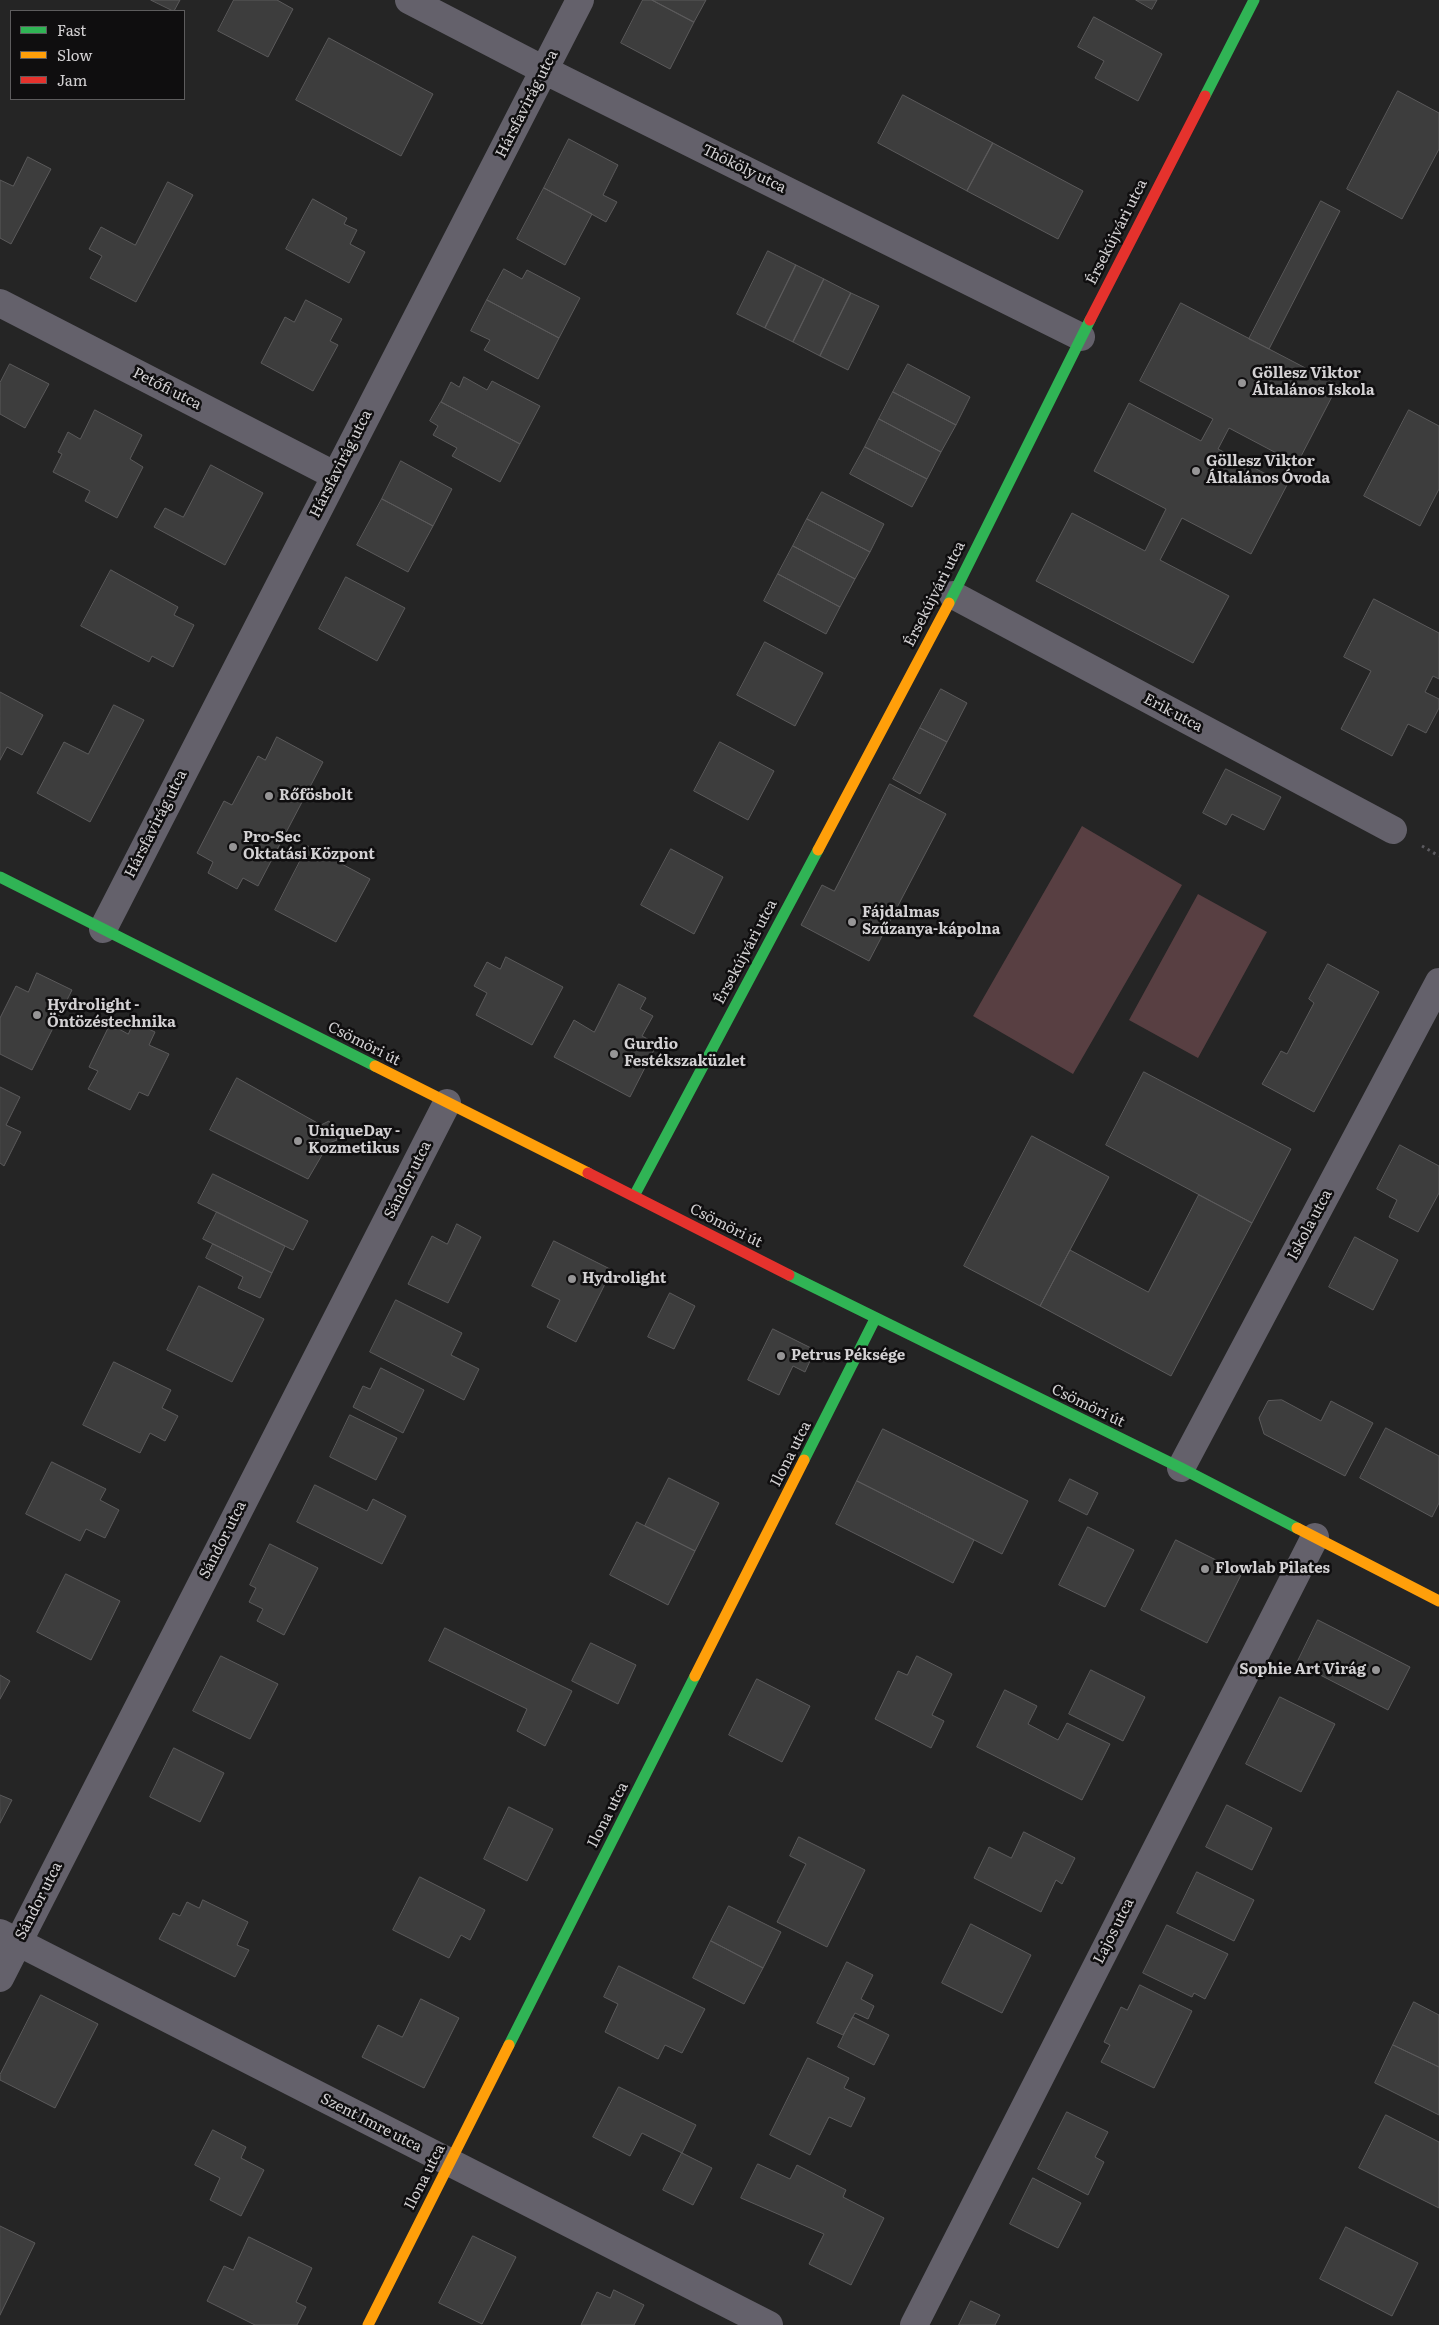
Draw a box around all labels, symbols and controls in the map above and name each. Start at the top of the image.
legend [10,10,185,100]
text: Fast [57,18,86,41]
text: Slow [57,43,92,66]
street label: Hársfavirág utca [492,47,562,161]
text: Jam [57,68,87,91]
street label: Thököly utca [699,141,789,197]
street label: Érsekújvári utca [1083,176,1151,288]
street label: Petőfi utca [130,364,204,414]
place label: Göllesz Viktor Általános Iskola [1252,365,1375,400]
marker: Göllesz Viktor Általános Iskola [1236,377,1248,389]
street label: Hársfavirág utca [306,407,376,521]
place label: Göllesz Viktor Általános Óvoda [1206,453,1330,488]
marker: Göllesz Viktor Általános Óvoda [1190,465,1202,477]
street label: Érsekújvári utca [901,538,969,650]
street label: Erik utca [1140,690,1206,736]
street label: Hársfavirág utca [121,767,191,881]
place label: Rőfösbolt [279,787,353,805]
marker: Rőfösbolt [263,790,275,802]
place label: Pro-Sec Oktatási Központ [243,829,375,864]
marker: Pro-Sec Oktatási Központ [227,841,239,853]
street label: Érsekújvári utca [711,897,781,1007]
place label: Fájdalmas Szűzanya-kápolna [862,904,1000,939]
marker: Fájdalmas Szűzanya-kápolna [846,916,858,928]
place label: Hydrolight - Öntözéstechnika [47,997,176,1032]
marker: Hydrolight - Öntözéstechnika [31,1009,43,1021]
street label: Csömöri út [325,1018,403,1070]
place label: Gurdio Festékszaküzlet [624,1036,746,1071]
marker: Gurdio Festékszaküzlet [608,1048,620,1060]
place label: UniqueDay - Kozmetikus [308,1123,400,1158]
marker: UniqueDay - Kozmetikus [292,1135,304,1147]
street label: Sándor utca [381,1138,435,1222]
street label: Iskola utca [1284,1187,1336,1263]
street label: Csömöri út [687,1200,765,1252]
place label: Hydrolight [582,1270,666,1288]
marker: Hydrolight [566,1273,578,1285]
place label: Petrus Péksége [791,1347,905,1365]
marker: Petrus Péksége [775,1350,787,1362]
street label: Csömöri út [1049,1381,1127,1431]
street label: Ilona utca [767,1418,815,1490]
street label: Sándor utca [196,1498,250,1582]
place label: Flowlab Pilates [1215,1560,1330,1578]
marker: Flowlab Pilates [1199,1563,1211,1575]
place label: Sophie Art Virág [1239,1661,1366,1679]
marker: Sophie Art Virág [1370,1664,1382,1676]
street label: Ilona utca [584,1779,632,1851]
street label: Sándor utca [12,1859,66,1943]
street label: Lajos utca [1090,1895,1138,1967]
street label: Szent Imre utca [317,2090,425,2156]
street label: Ilona utca [401,2141,449,2213]

